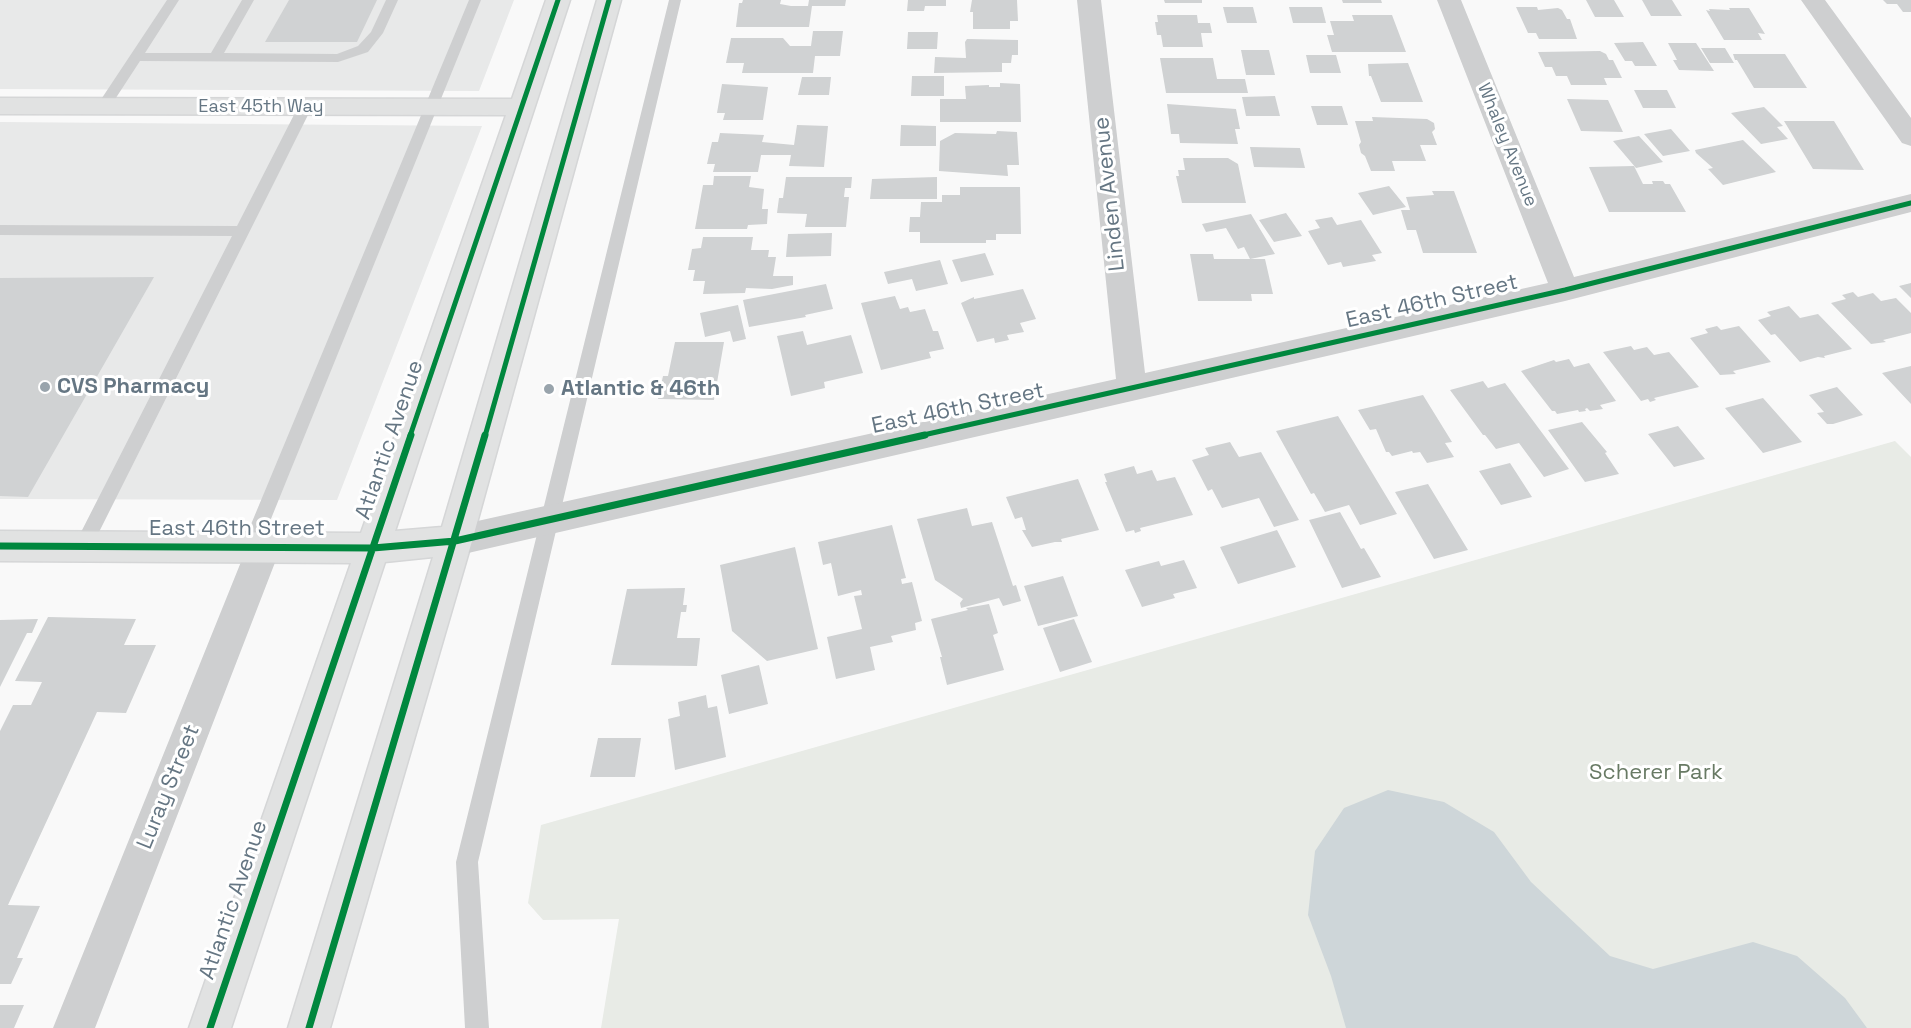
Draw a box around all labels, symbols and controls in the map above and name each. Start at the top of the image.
street label: Whaley Avenue [1472,80,1542,210]
street label: East 45th Way [198,96,324,118]
street label: Linden Avenue [1089,116,1131,272]
street label: East 46th Street [1343,269,1521,335]
street label: Atlantic Avenue [350,357,430,523]
place label: CVS Pharmacy [57,374,209,400]
place label: Atlantic & 46th [561,376,720,402]
street label: East 46th Street [869,378,1047,440]
marker: CVS Pharmacy [38,380,52,394]
marker: Atlantic & 46th [542,382,556,396]
street label: East 46th Street [149,516,325,542]
street label: Luray Street [132,721,206,853]
park label: Scherer Park [1589,760,1723,786]
street label: Atlantic Avenue [194,817,274,983]

